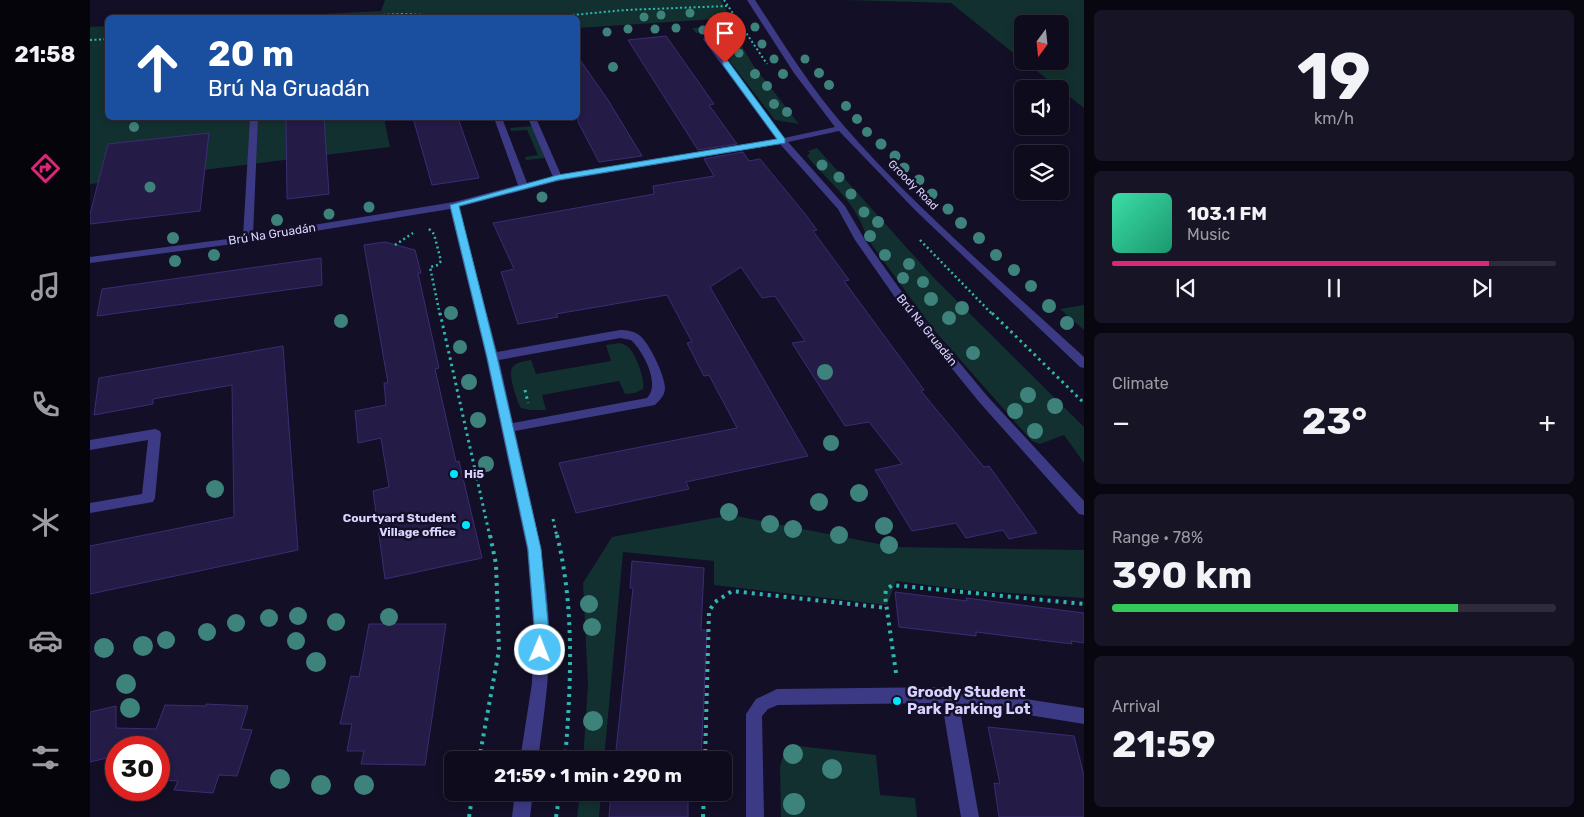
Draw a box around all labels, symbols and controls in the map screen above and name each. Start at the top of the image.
pin [704,12,746,63]
north arrow [1014,15,1069,70]
map controls [1014,15,1069,200]
icon: arrive [711,19,739,47]
text: 20 m [208,33,294,75]
icon: ahead [125,35,190,100]
text: 19 [1297,38,1371,115]
text: 21:58 [15,41,75,68]
text: Brú Na Gruadán [208,75,370,102]
button: sound [1014,80,1069,135]
text: km/h [1314,109,1354,128]
button: layers [1014,145,1069,200]
icon: directions [28,151,63,186]
street label: Groody Road [885,157,941,213]
text: 103.1 FM [1187,202,1267,225]
street label: Brú Na Gruadán [227,220,317,248]
text: Music [1187,225,1230,244]
icon: music [28,269,63,304]
icon: previous [1172,274,1200,302]
icon: pause [1320,274,1348,302]
icon: next [1468,274,1496,302]
street label: Brú Na Gruadán [894,291,960,369]
text: Climate [1112,374,1169,393]
icon: phone [28,387,63,422]
text: 23° [1302,398,1367,444]
text: − [1112,406,1130,439]
text: + [1539,406,1556,439]
place label: Hi5 [464,467,484,481]
marker: Hi5 [448,468,460,480]
icon: climate [28,505,63,540]
place label: Courtyard Student Village office [343,511,456,539]
marker: Courtyard Student Village office [460,519,472,531]
text: Range · 78% [1112,528,1203,547]
text: 390 km [1112,552,1252,598]
icon: car [28,623,63,658]
position arrow [513,623,565,675]
place label: Groody Student Park Parking Lot [907,683,1031,718]
marker: Groody Student Park Parking Lot [891,695,903,707]
text: Arrival [1112,697,1160,716]
text: 21:59 [1112,721,1216,767]
speed limit sign: 30 [105,736,170,801]
icon: filters [28,740,63,775]
text: 21:59 · 1 min · 290 m [494,764,682,787]

